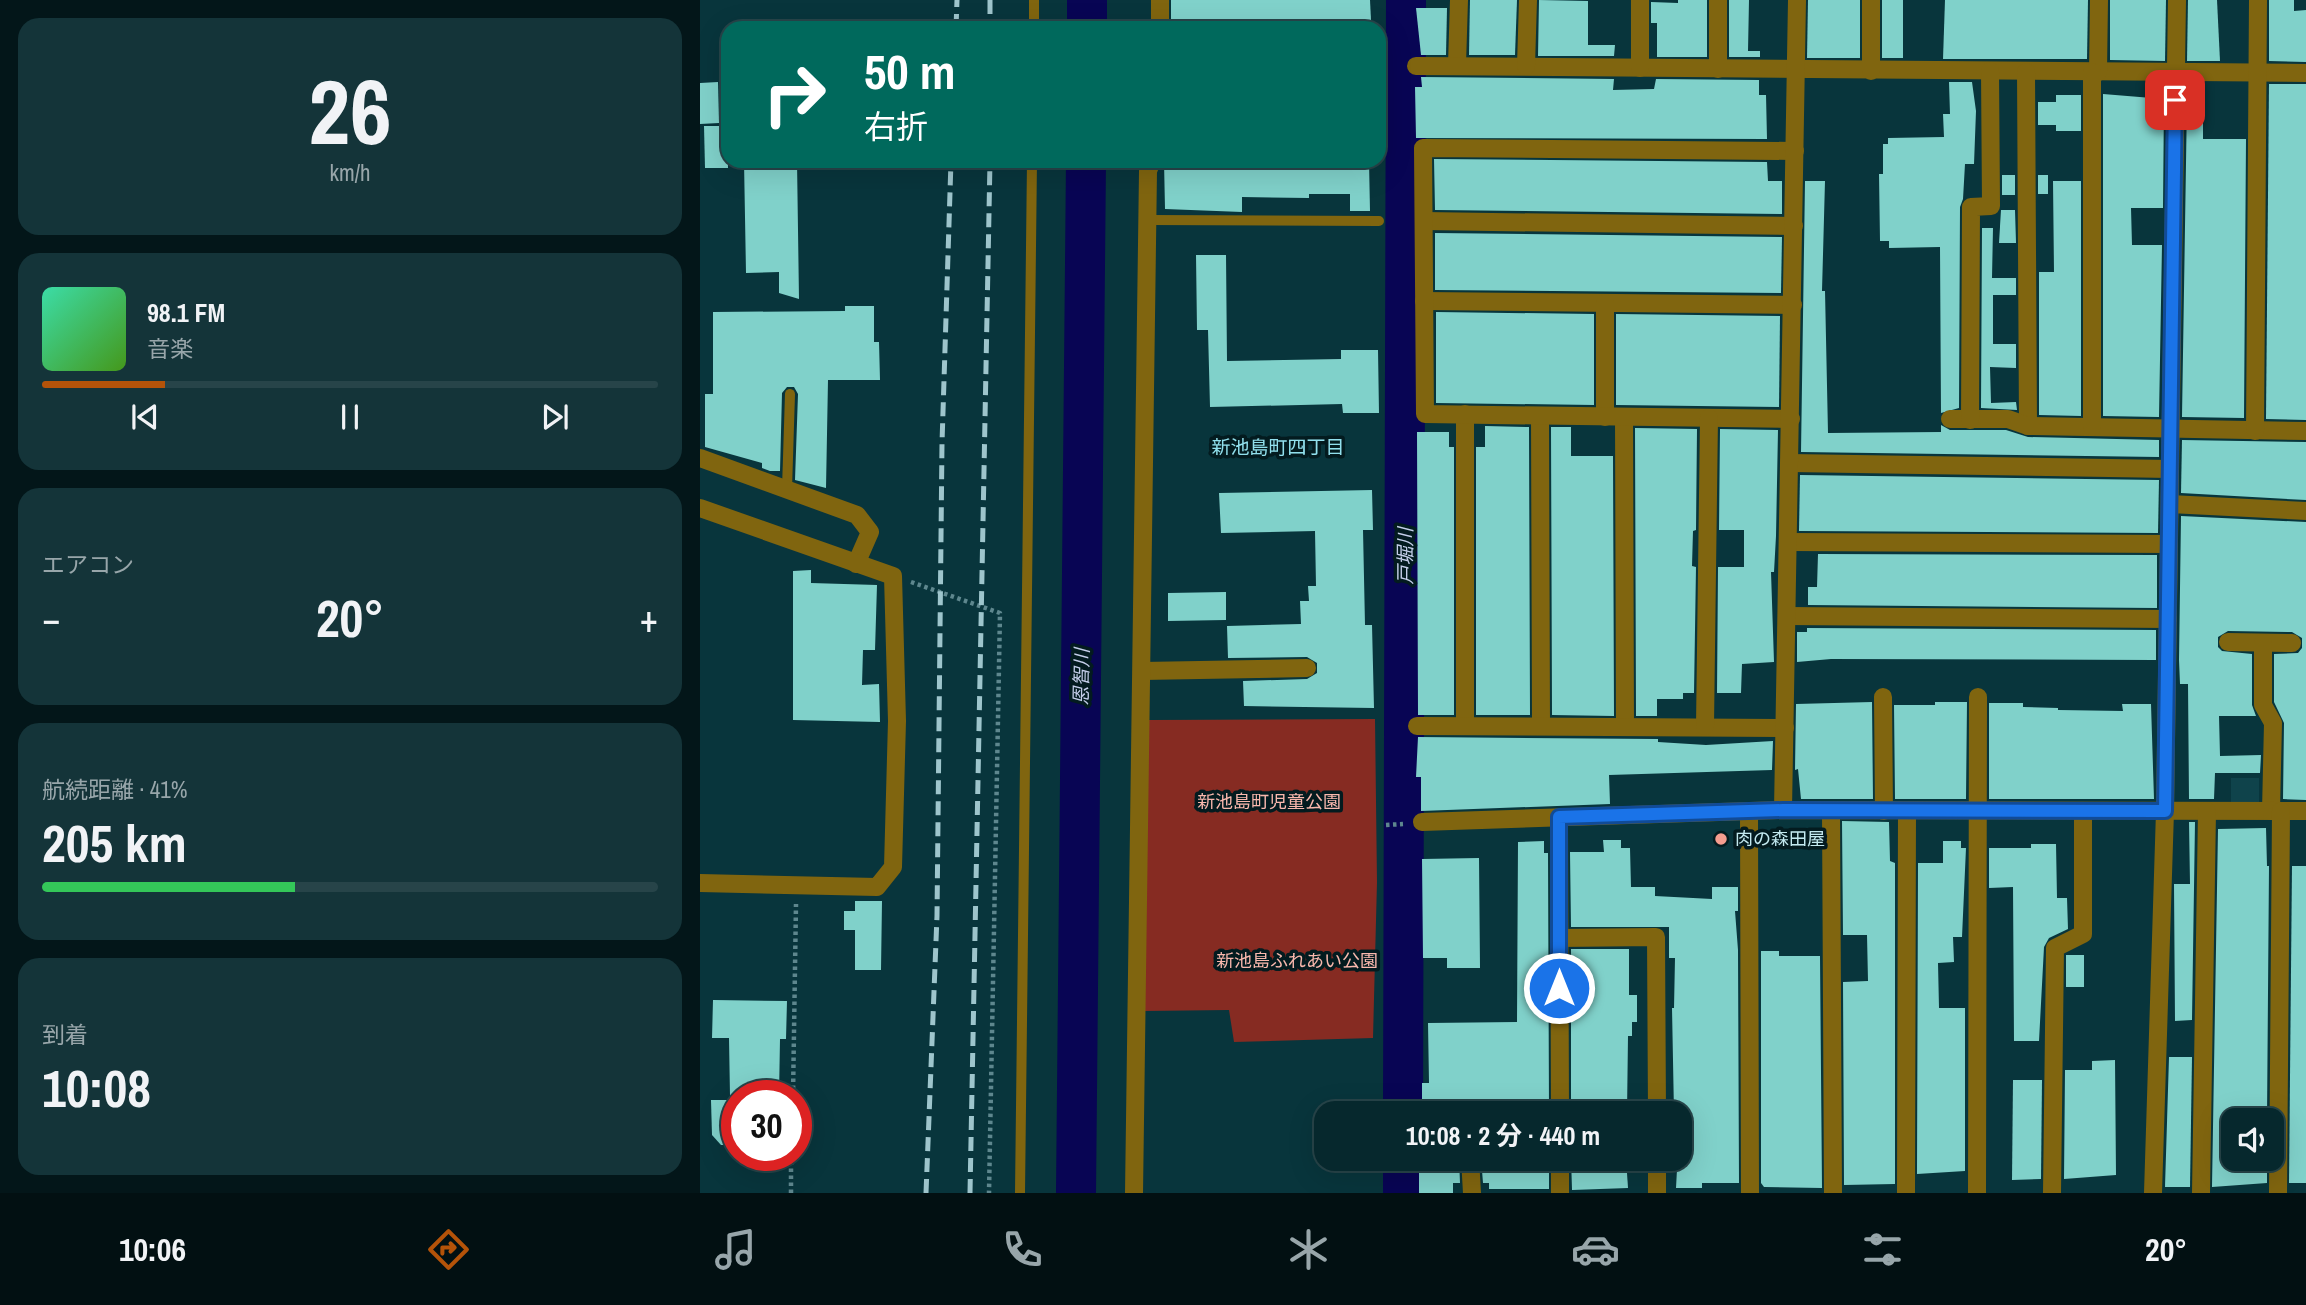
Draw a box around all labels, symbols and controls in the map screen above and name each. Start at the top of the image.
text: 50 m [864,38,956,104]
icon: right [749,49,840,140]
text: 26 [309,50,392,172]
pin [2145,70,2205,130]
icon: arrive [2156,81,2194,119]
text: 右折 [864,105,928,148]
text: km/h [330,157,370,188]
text: 98.1 FM [147,295,225,330]
text: 音楽 [147,333,193,364]
icon: previous [126,398,164,436]
icon: pause [331,398,369,436]
icon: next [536,398,574,436]
district label: 新池島町四丁目 [1211,434,1345,460]
water label: 戸堀川 [1392,526,1418,585]
text: エアコン [42,549,134,580]
text: 20° [316,583,384,653]
text: − [42,593,60,644]
text: + [640,593,658,644]
water label: 恩智川 [1068,646,1095,706]
text: 航続距離 · 41% [42,774,187,805]
park label: 新池島町児童公園 [1197,789,1341,814]
text: 205 km [42,808,187,878]
place label: 肉の森田屋 [1735,826,1825,851]
marker: 肉の森田屋 [1713,831,1729,847]
park label: 新池島ふれあい公園 [1216,948,1378,973]
position arrow [1522,951,1596,1025]
text: 到着 [42,1019,88,1050]
text: 10:08 [42,1053,151,1123]
speed limit sign: 30 [721,1080,812,1171]
map controls [2221,1108,2284,1171]
button: sound [2221,1108,2284,1171]
text: 10:08 · 2 分 · 440 m [1406,1118,1600,1153]
icon: directions [424,1225,473,1274]
icon: music [711,1225,760,1274]
icon: phone [998,1225,1047,1274]
icon: climate [1284,1225,1333,1274]
icon: car [1571,1225,1620,1274]
icon: filters [1858,1225,1907,1274]
text: 10:06 [119,1228,186,1271]
text: 20° [2145,1228,2187,1271]

